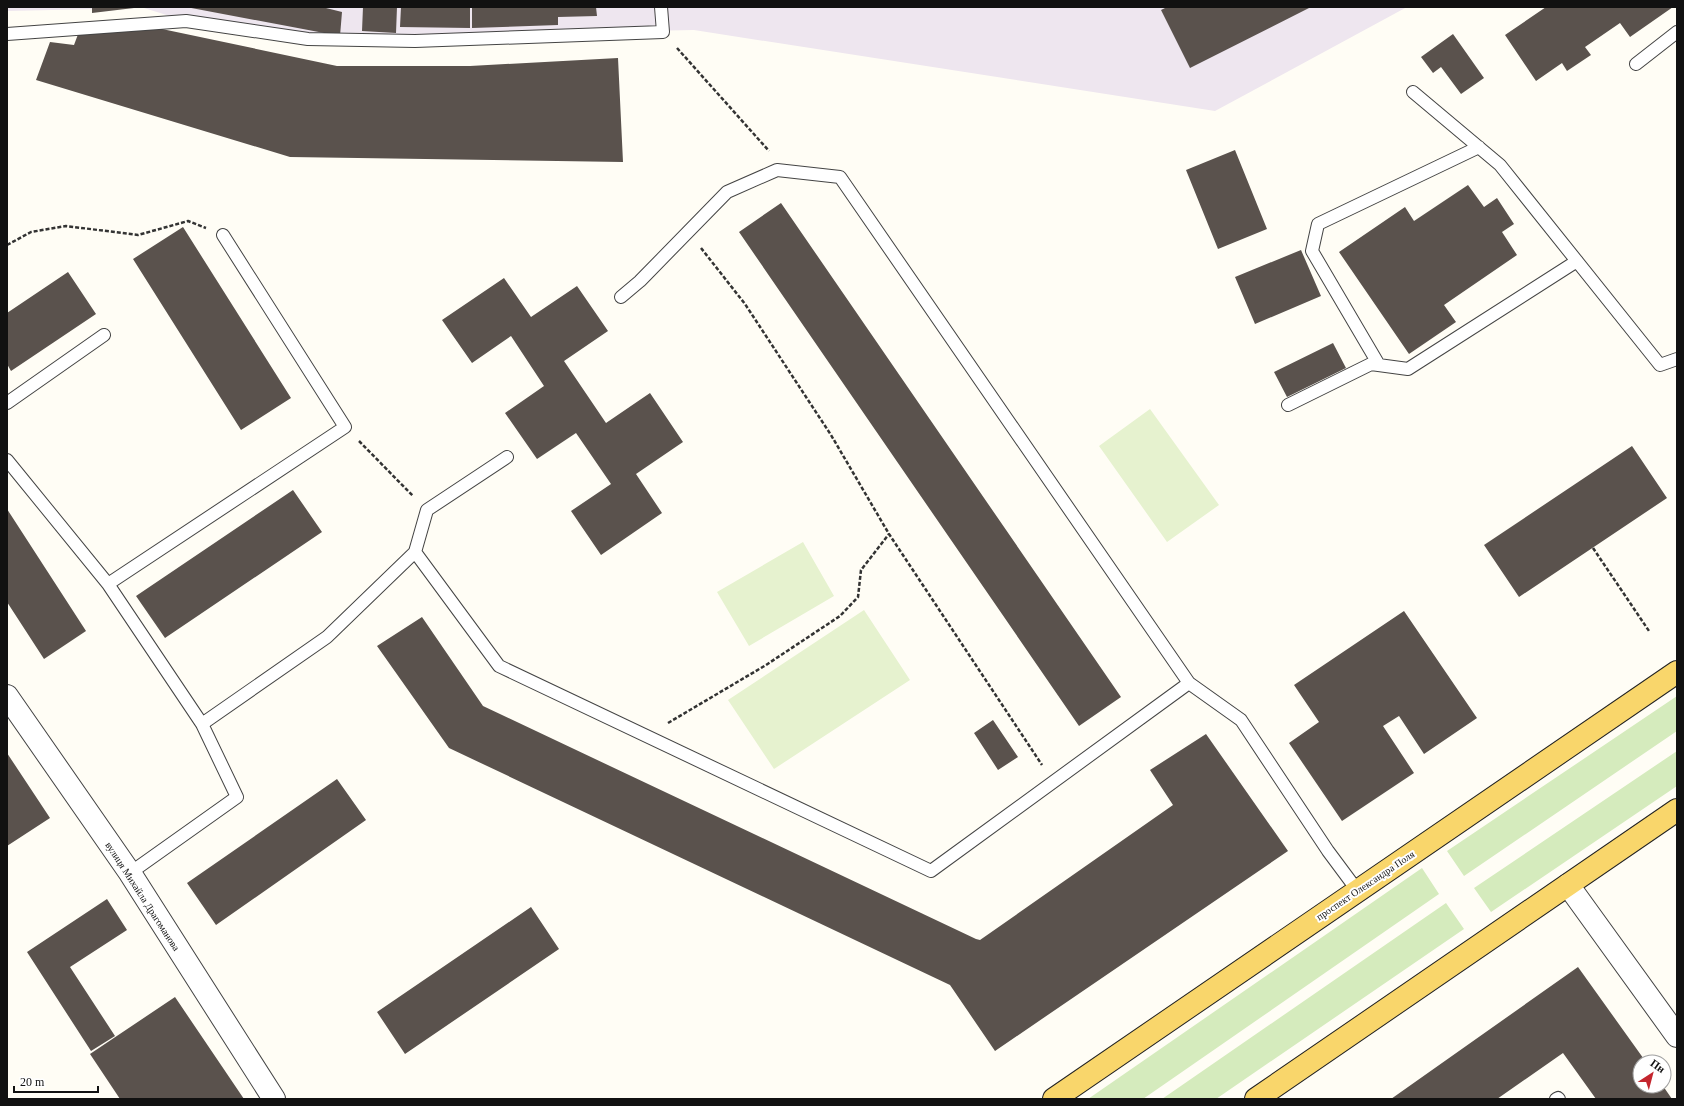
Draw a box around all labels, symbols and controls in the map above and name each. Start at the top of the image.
street label: вулиця Михайла Драгоманова [103,840,182,953]
street label: проспект Олександра Поля [1314,848,1417,922]
north arrow [1632,1054,1672,1094]
text: Пн [1648,1057,1668,1076]
scale bar [14,1068,98,1094]
text: 20 m [20,1075,45,1089]

